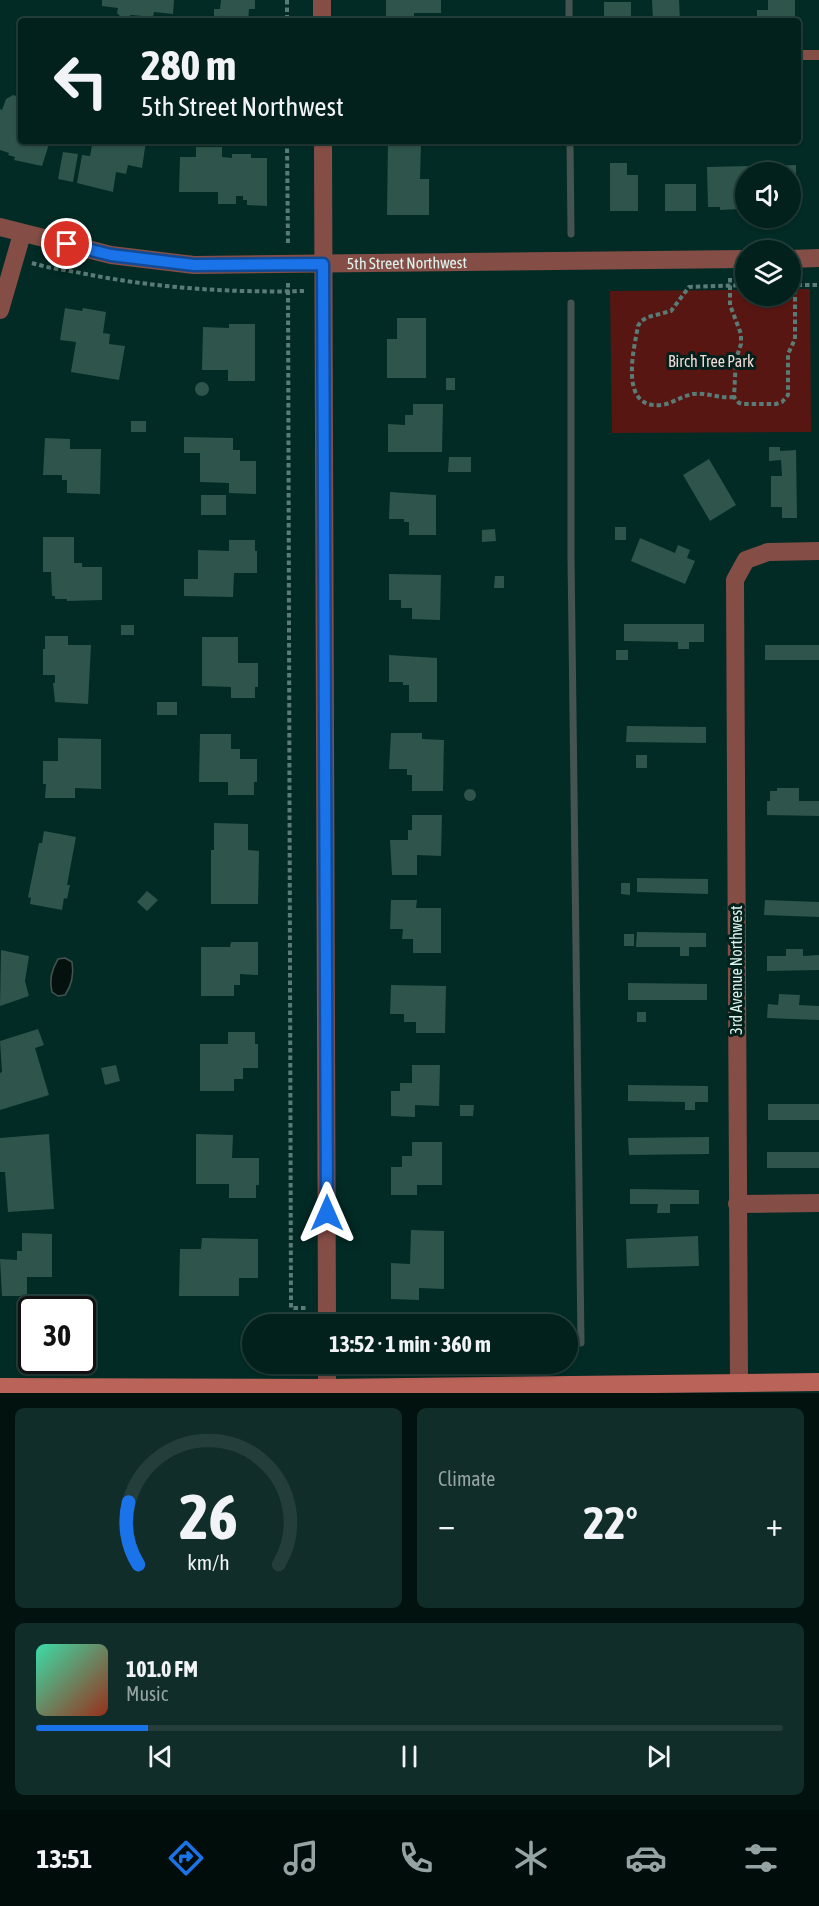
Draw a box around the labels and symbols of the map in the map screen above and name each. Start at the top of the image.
pin [41,218,92,269]
street label: 5th Street Northwest [347,253,468,272]
park label: Birch Tree Park [668,352,754,370]
street label: 3rd Avenue Northwest [727,905,745,1035]
position arrow [295,1181,359,1245]
speed limit sign: 30 [18,1296,96,1374]

